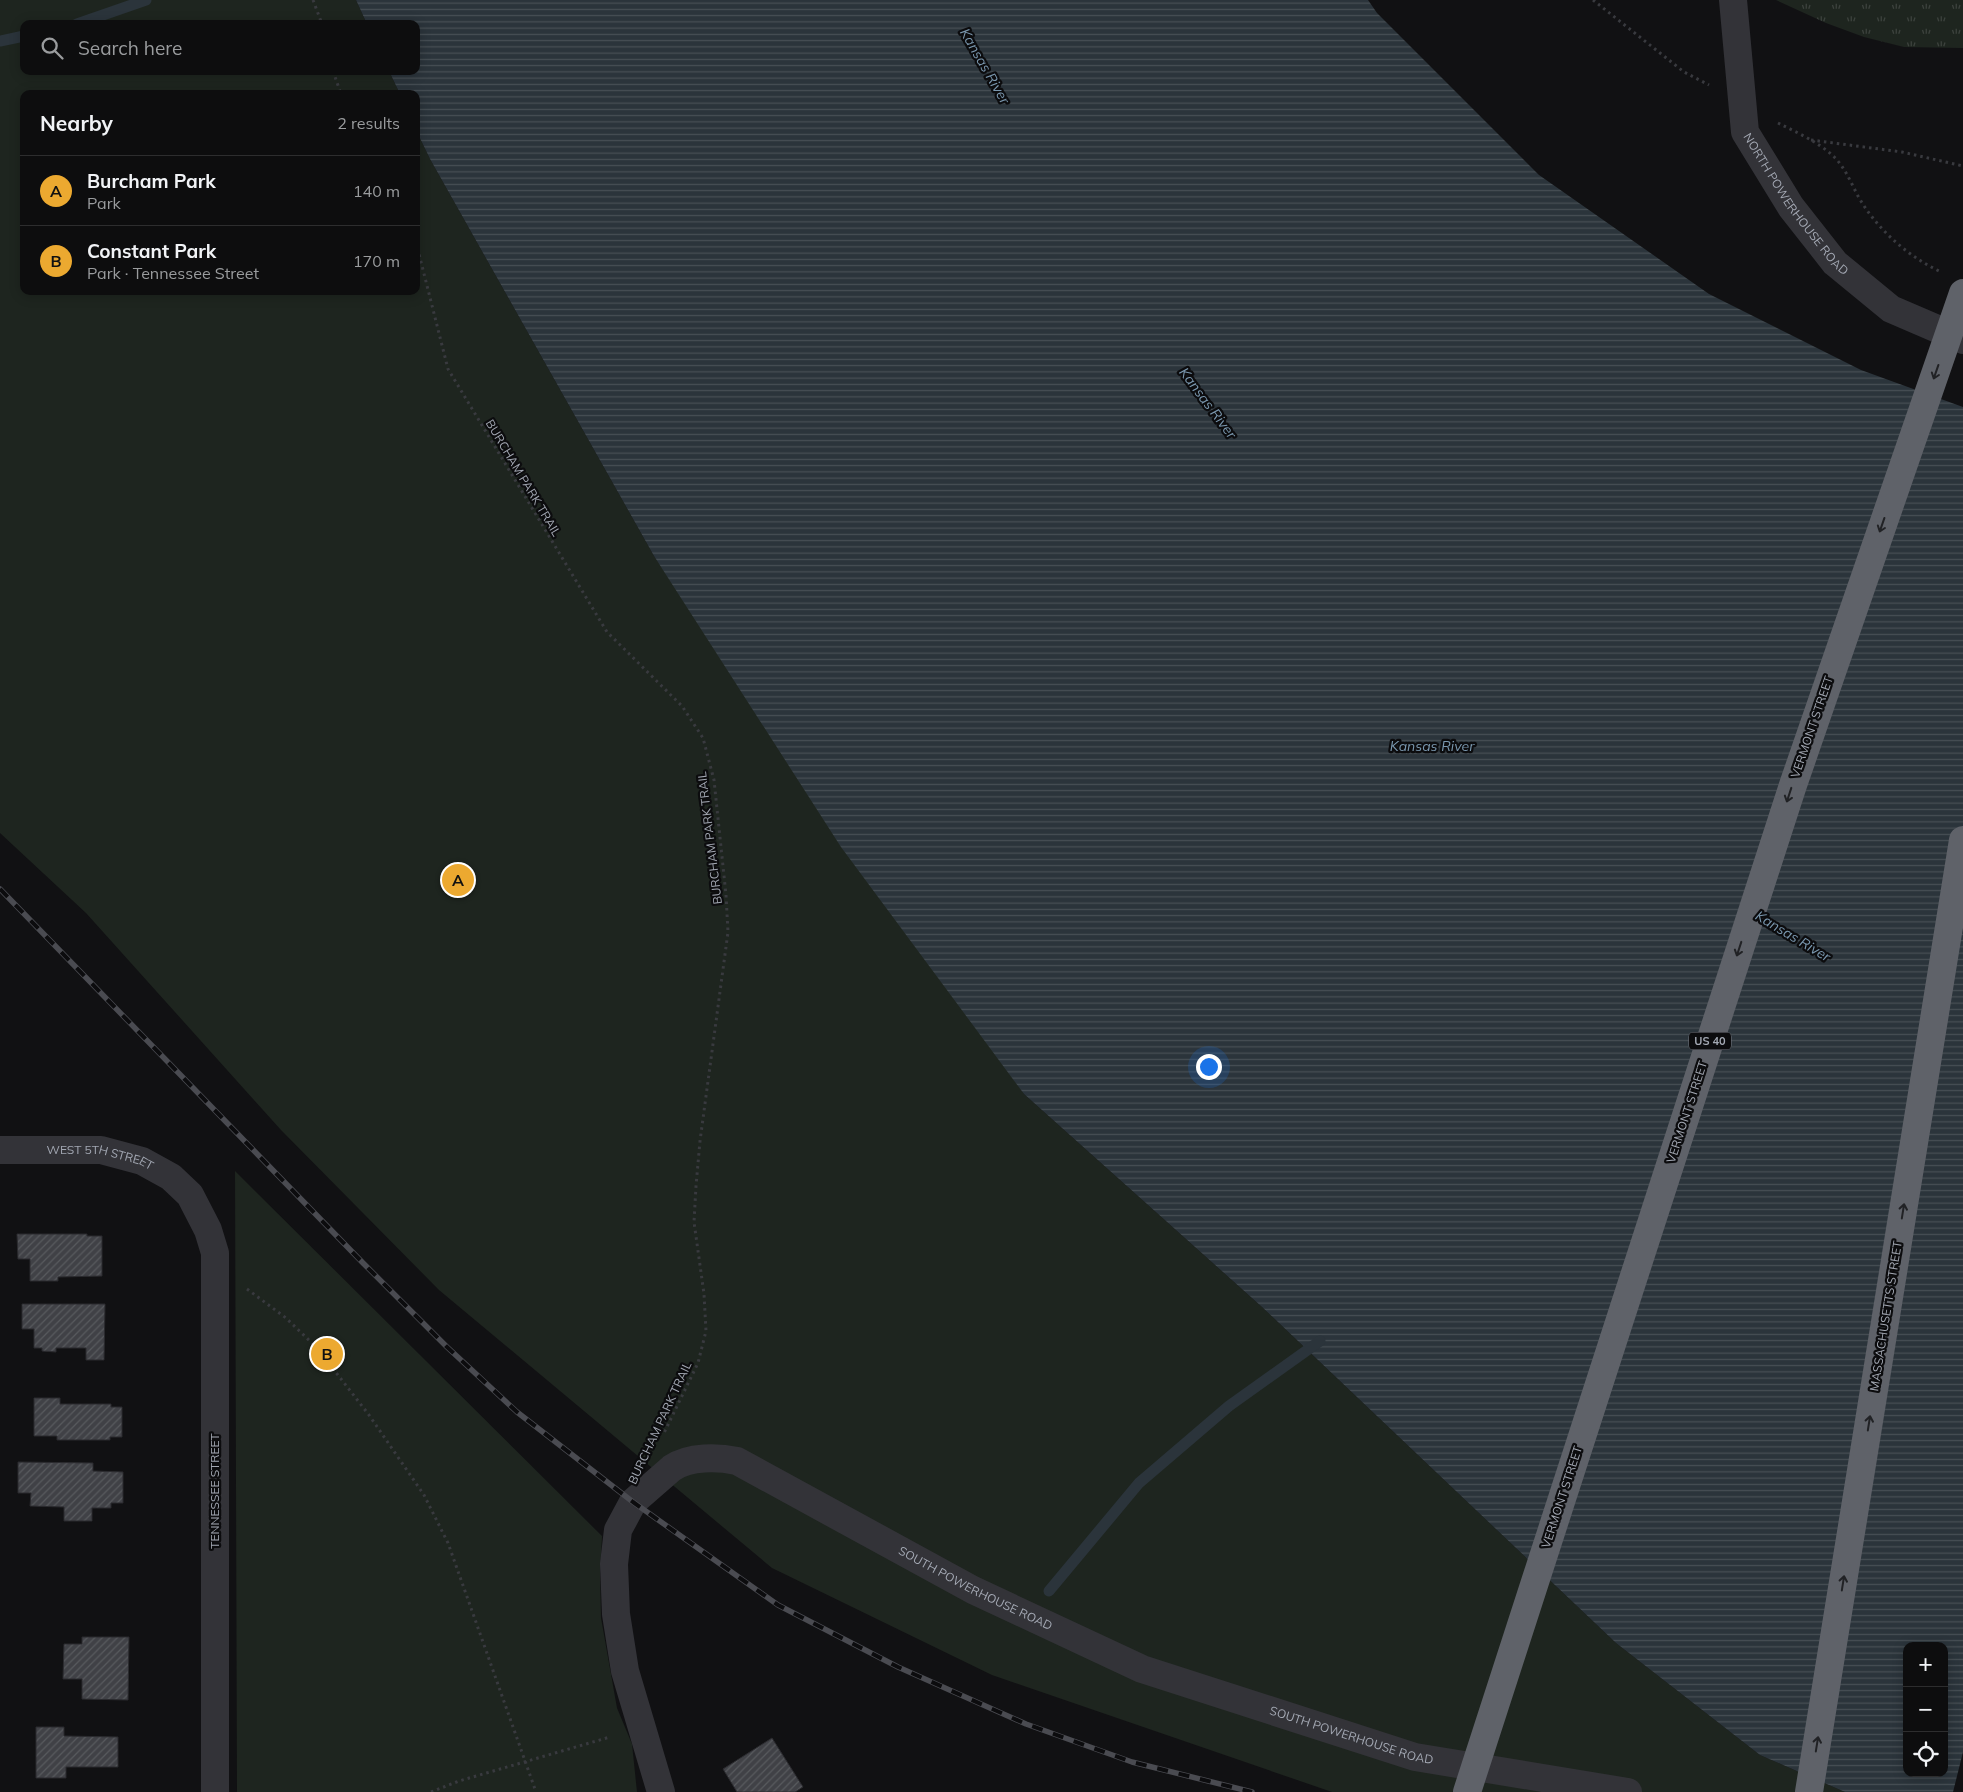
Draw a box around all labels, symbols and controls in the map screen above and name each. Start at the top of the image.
search box [20,20,420,75]
water label: Kansas River [956,25,1014,108]
icon: search [38,34,66,62]
text: Search here [78,36,182,60]
text: Nearby [40,110,113,136]
text: 2 results [337,113,400,133]
street label: NORTH POWERHOUSE ROAD [1740,130,1852,278]
text: Burcham Park [87,169,216,193]
text: A [50,181,62,201]
text: 140 m [353,181,400,201]
text: Park [87,193,121,213]
text: Constant Park [87,239,216,263]
text: B [50,251,62,271]
text: 170 m [353,251,400,271]
text: Park · Tennessee Street [87,263,259,283]
water label: Kansas River [1175,364,1241,443]
one-way arrow [1930,364,1940,380]
street label: BURCHAM PARK TRAIL [483,417,564,539]
one-way arrow [1877,517,1886,533]
street label: VERMONT STREET [1787,673,1836,780]
water label: Kansas River [1390,737,1475,755]
street label: BURCHAM PARK TRAIL [694,770,725,905]
one-way arrow [1784,787,1794,803]
pin: A [442,861,474,899]
water label: Kansas River [1752,907,1835,966]
one-way arrow [1734,941,1744,957]
road number: US 40 [1689,1032,1731,1050]
your location [1196,1054,1222,1080]
street label: VERMONT STREET [1663,1058,1710,1165]
street label: WEST 5TH STREET [47,1142,157,1173]
one-way arrow [1898,1203,1908,1219]
street label: MASSACHUSETTS STREET [1866,1239,1905,1392]
pin: B [311,1335,343,1373]
street label: BURCHAM PARK TRAIL [625,1359,695,1486]
one-way arrow [1864,1415,1874,1431]
street label: TENNESSEE STREET [207,1433,222,1549]
street label: VERMONT STREET [1538,1443,1585,1550]
street label: SOUTH POWERHOUSE ROAD [896,1543,1055,1633]
one-way arrow [1838,1576,1848,1592]
map controls [1903,1642,1948,1777]
button: + [1903,1642,1948,1687]
button: − [1903,1687,1948,1732]
street label: SOUTH POWERHOUSE ROAD [1268,1703,1434,1767]
button: locate [1903,1732,1948,1777]
one-way arrow [1812,1736,1822,1752]

